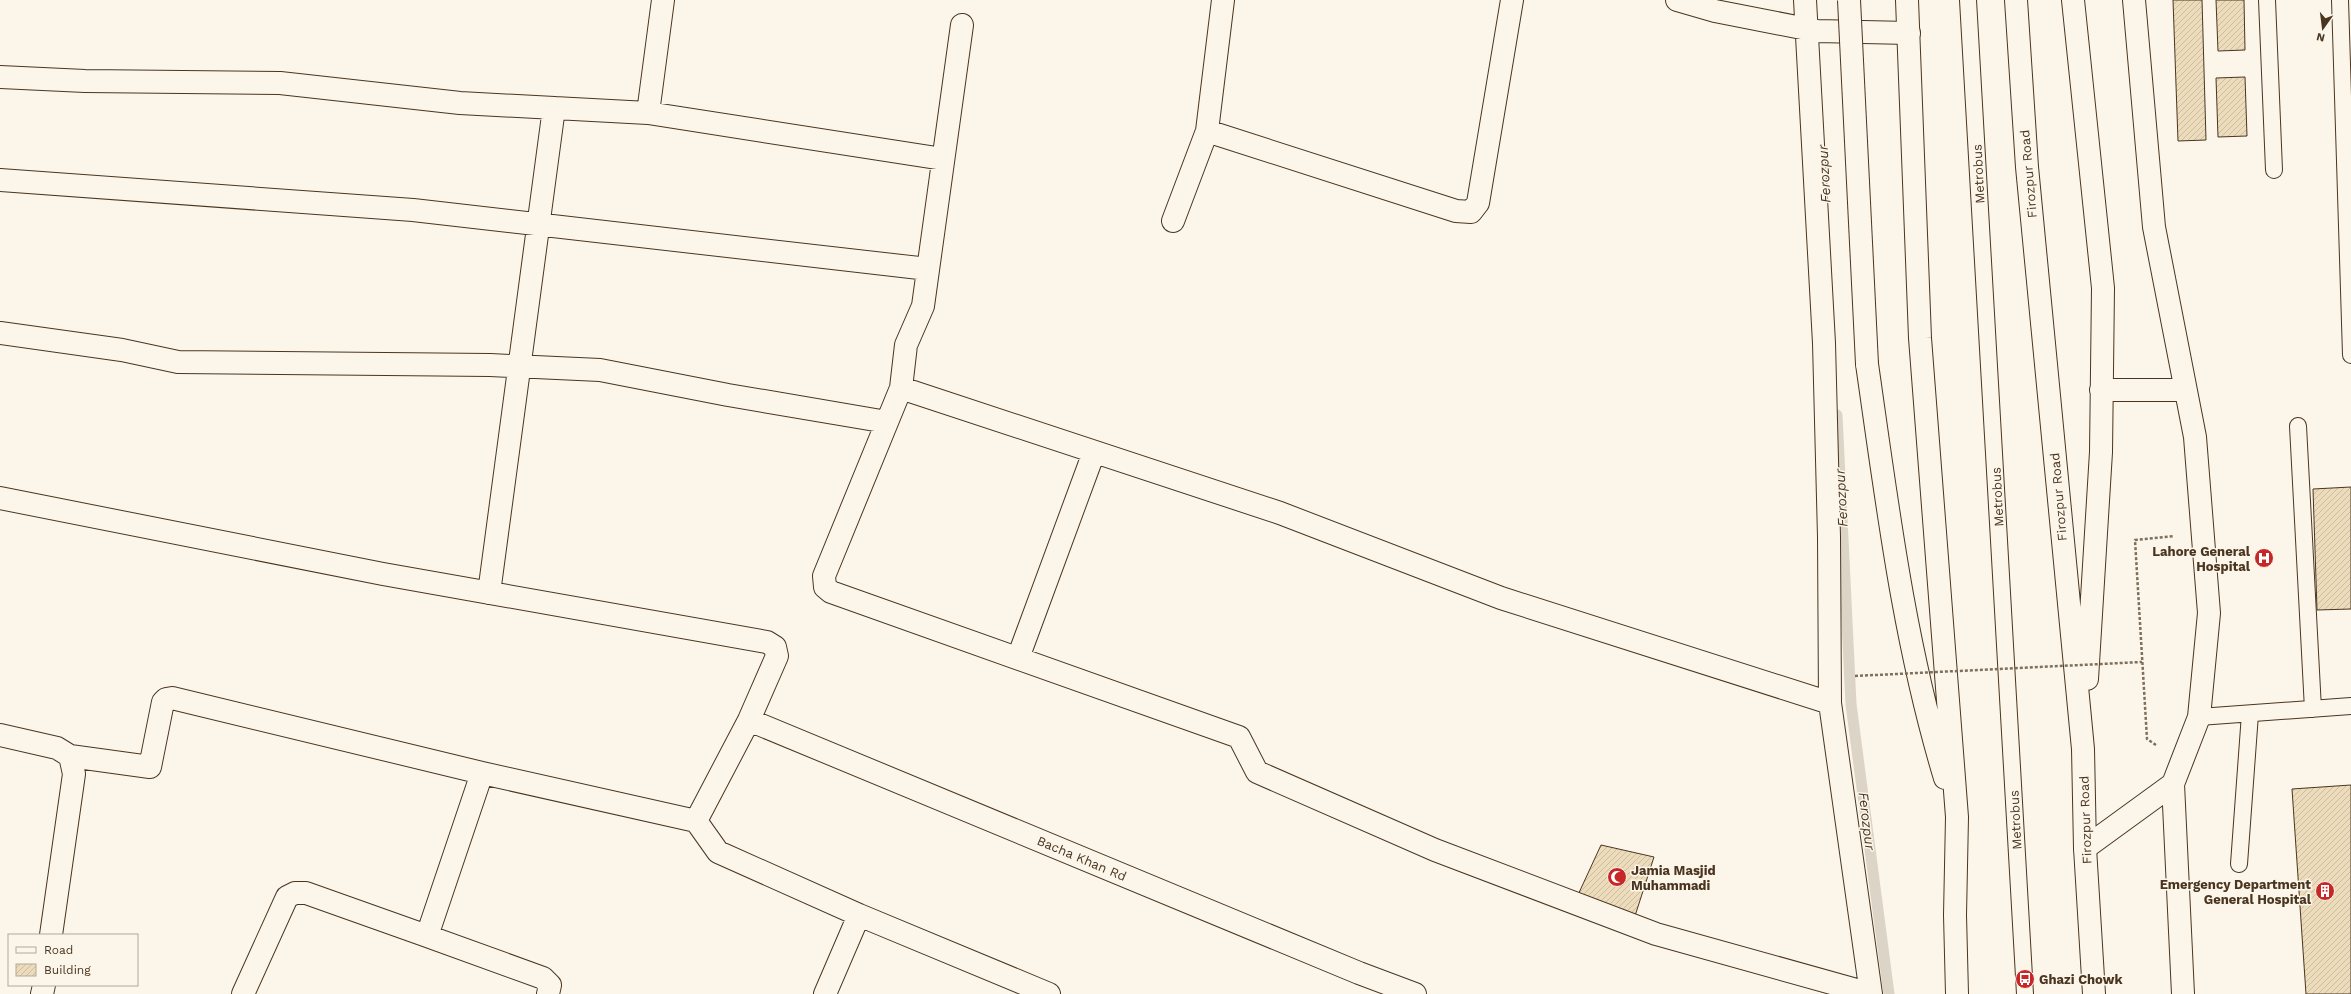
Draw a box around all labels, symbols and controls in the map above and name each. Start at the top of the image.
north arrow [2303,8,2343,48]
text: N [2315,30,2326,45]
street label: Firozpur Road [2017,129,2040,219]
water label: Ferozpur [1814,144,1834,204]
street label: Metrobus [1969,144,1988,204]
street label: Firozpur Road [2047,452,2070,542]
street label: Metrobus [1988,467,2007,527]
water label: Ferozpur [1831,468,1851,528]
place label: Lahore General Hospital [2152,544,2251,574]
hospital icon: Lahore General Hospital [2253,547,2275,569]
street label: Firozpur Road [2076,776,2095,864]
street label: Metrobus [2006,790,2025,850]
water label: Ferozpur [1856,791,1879,851]
street label: Bacha Khan Rd [1035,833,1129,884]
place label: Jamia Masjid Muhammadi [1631,863,1716,893]
mosque icon: Jamia Masjid Muhammadi [1606,866,1628,888]
place label: Emergency Department General Hospital [2160,877,2312,907]
building icon: Emergency Department General Hospital [2314,880,2336,902]
legend [8,934,138,986]
text: Road [44,943,73,957]
text: Building [44,963,91,977]
bus stop icon: Ghazi Chowk [2014,968,2036,990]
place label: Ghazi Chowk [2039,972,2123,987]

